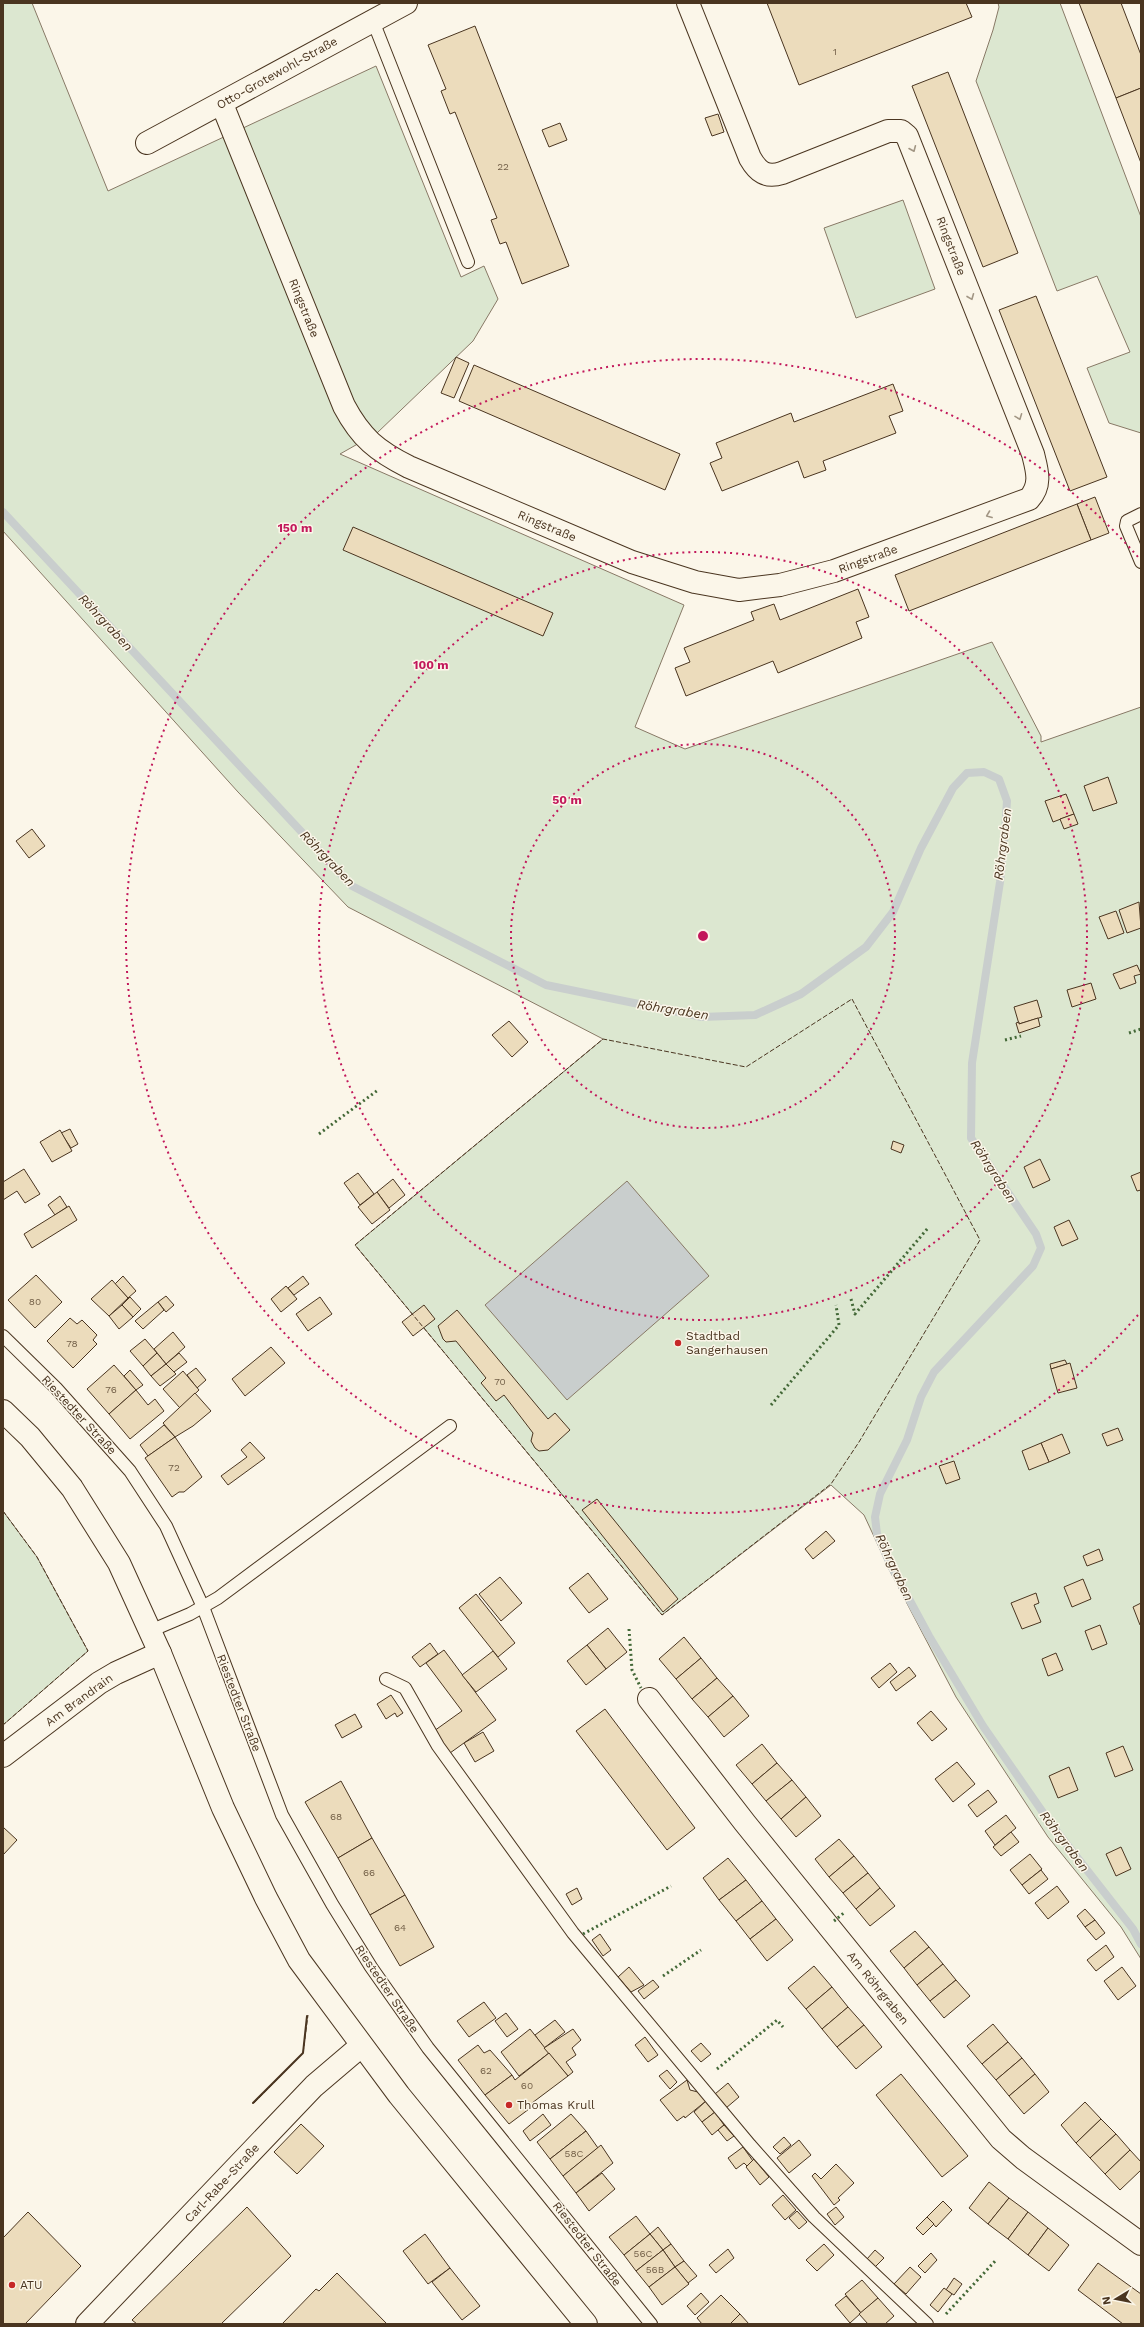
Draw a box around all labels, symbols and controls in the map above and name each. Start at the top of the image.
street label: Otto-Grotewohl-Straße [214,34,340,112]
house number: 1 [833,46,837,57]
one-way arrow [909,146,917,153]
house number: 22 [497,161,509,172]
street label: Ringstraße [933,214,969,278]
street label: Ringstraße [286,277,322,339]
one-way arrow [967,293,975,300]
one-way arrow [1014,414,1022,421]
street label: Ringstraße [516,507,578,545]
one-way arrow [986,510,993,518]
text: 150 m [278,521,312,535]
street label: Ringstraße [836,542,900,576]
water label: Röhrgraben [75,591,136,654]
text: 100 m [413,658,449,672]
text: 50 m [552,793,582,807]
water label: Röhrgraben [991,807,1014,881]
water label: Röhrgraben [297,827,358,890]
centre of rings [696,929,710,943]
water label: Röhrgraben [636,996,710,1023]
water label: Röhrgraben [968,1137,1020,1206]
house number: 80 [29,1296,41,1307]
place label: Stadtbad Sangerhausen [686,1329,768,1357]
house number: 78 [66,1338,78,1349]
marker: Stadtbad Sangerhausen [673,1338,683,1348]
street label: Riestedter Straße [39,1373,119,1458]
house number: 70 [494,1376,506,1387]
house number: 76 [105,1384,117,1395]
house number: 72 [168,1462,180,1473]
water label: Röhrgraben [872,1531,917,1603]
street label: Riestedter Straße [214,1652,264,1754]
street label: Am Brandrain [43,1671,115,1729]
water label: Röhrgraben [1037,1808,1092,1875]
house number: 68 [330,1811,342,1822]
house number: 66 [363,1867,375,1878]
house number: 64 [394,1922,406,1933]
street label: Riestedter Straße [352,1942,422,2036]
street label: Am Röhrgraben [844,1949,912,2027]
house number: 62 [480,2065,492,2076]
house number: 60 [521,2080,533,2091]
place label: Thomas Krull [517,2098,595,2112]
marker: Thomas Krull [504,2100,514,2110]
street label: Carl-Rabe-Straße [182,2141,262,2225]
house number: 58C [565,2148,584,2159]
street label: Riestedter Straße [550,2199,624,2289]
house number: 56C [634,2248,653,2259]
house number: 56B [646,2264,664,2275]
place label: ATU [20,2278,43,2292]
north arrow [1096,2279,1136,2319]
marker: ATU [7,2280,17,2290]
text: N [1100,2296,1114,2306]

